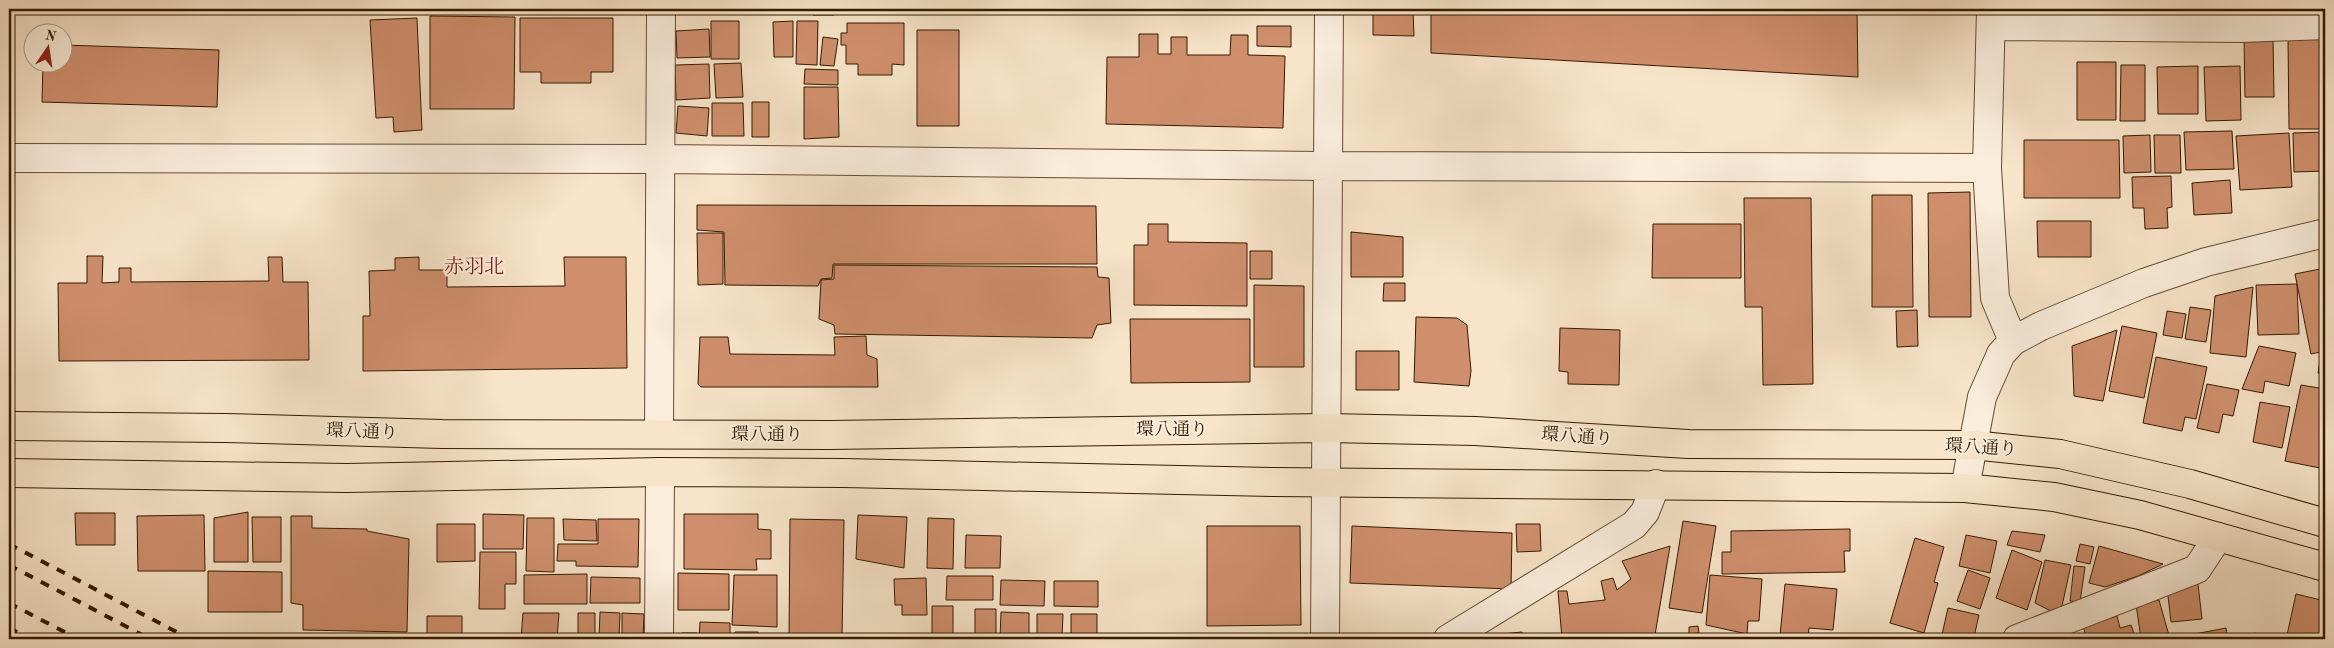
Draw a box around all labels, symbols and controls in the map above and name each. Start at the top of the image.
north arrow [22,22,72,72]
text: N [44,28,58,44]
district label: 赤羽北 [444,256,504,278]
street label: 環八通り [1136,420,1208,439]
street label: 環八通り [326,421,398,442]
street label: 環八通り [731,425,803,444]
street label: 環八通り [1540,425,1614,448]
street label: 環八通り [1945,436,2017,459]

